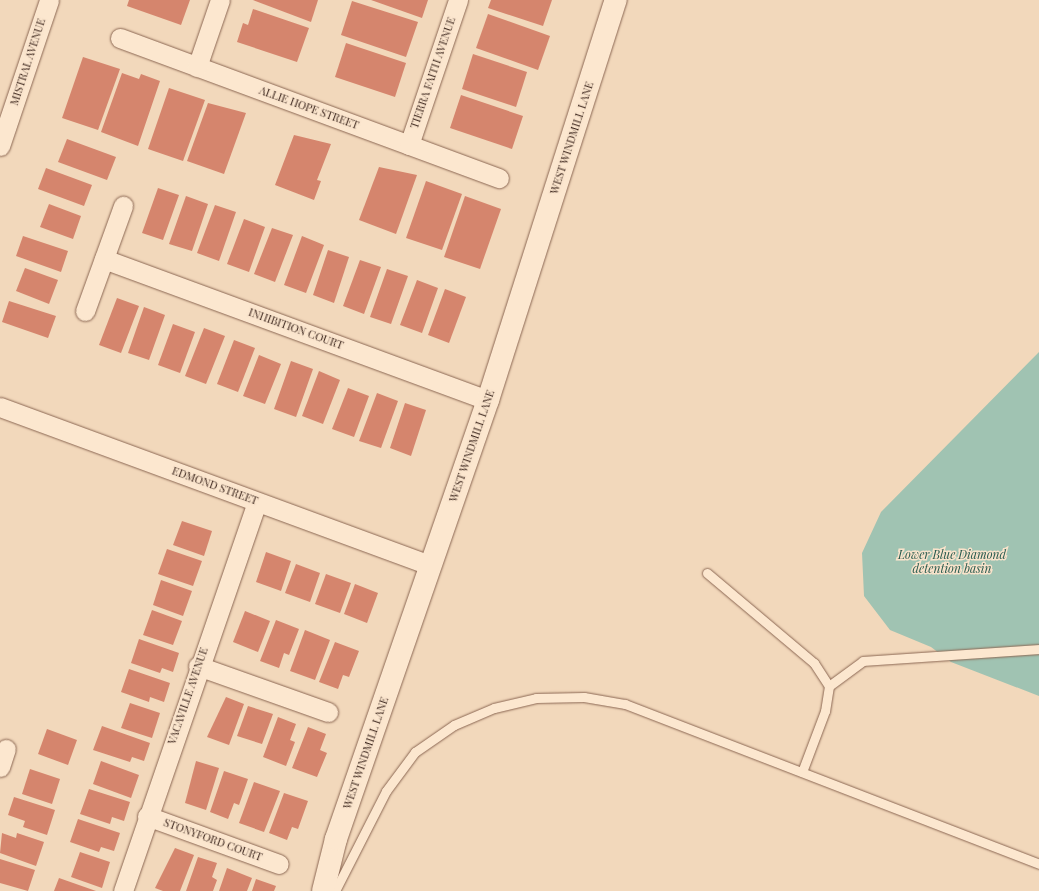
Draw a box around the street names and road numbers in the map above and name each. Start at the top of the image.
street label: TIERRA FAITH AVENUE [408,15,458,131]
street label: MISTRAL AVENUE [8,17,48,107]
street label: WEST WINDMILL LANE [547,80,597,196]
street label: ALLIE HOPE STREET [257,84,361,132]
street label: INHIBITION COURT [247,306,345,352]
street label: WEST WINDMILL LANE [447,388,497,504]
street label: EDMOND STREET [170,464,260,508]
street label: VACAVILLE AVENUE [165,646,211,746]
street label: WEST WINDMILL LANE [341,695,391,811]
street label: STONYFORD COURT [162,816,264,864]

